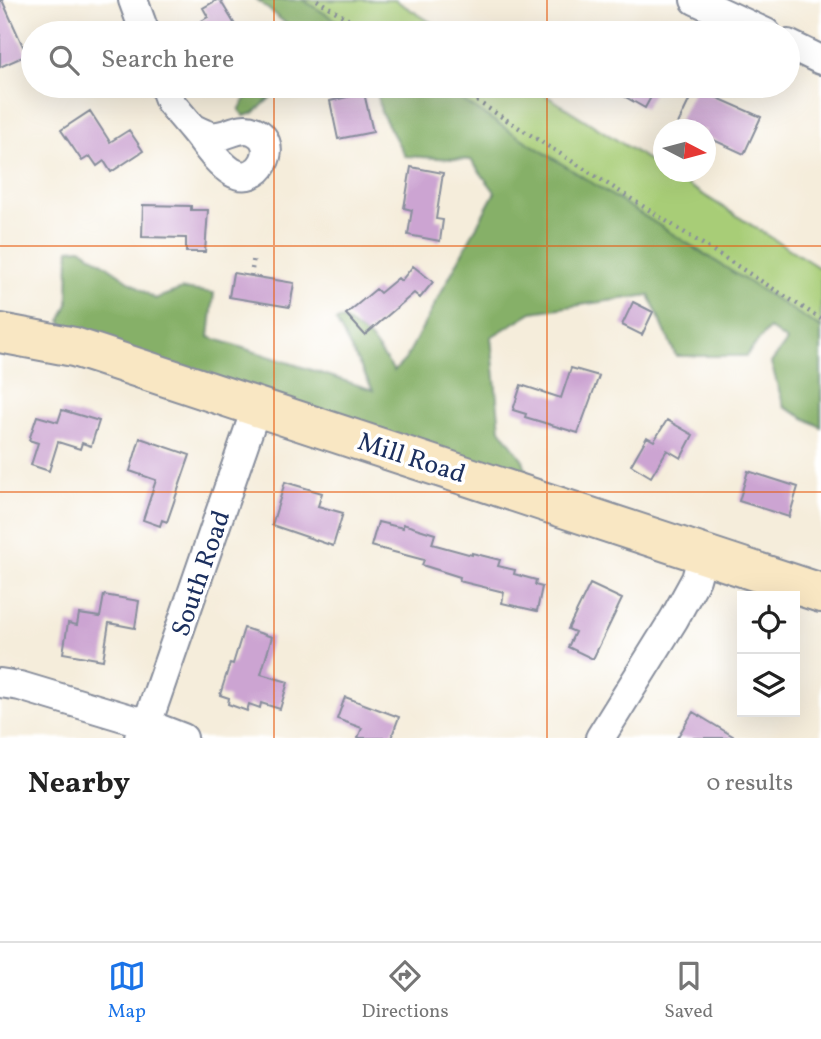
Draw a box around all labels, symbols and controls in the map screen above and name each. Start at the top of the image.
search box [21,21,800,98]
icon: search [45,41,83,79]
text: Search here [101,42,234,78]
north arrow [653,119,716,182]
street label: Mill Road [353,425,470,493]
street label: South Road [163,506,240,642]
map controls [737,591,800,717]
button: locate [737,591,800,654]
button: layers [737,654,800,717]
text: Nearby [28,763,130,805]
text: 0 results [706,768,793,800]
tab: Map [108,957,146,1025]
tab: Directions [362,957,449,1025]
tab: Saved [664,957,713,1025]

